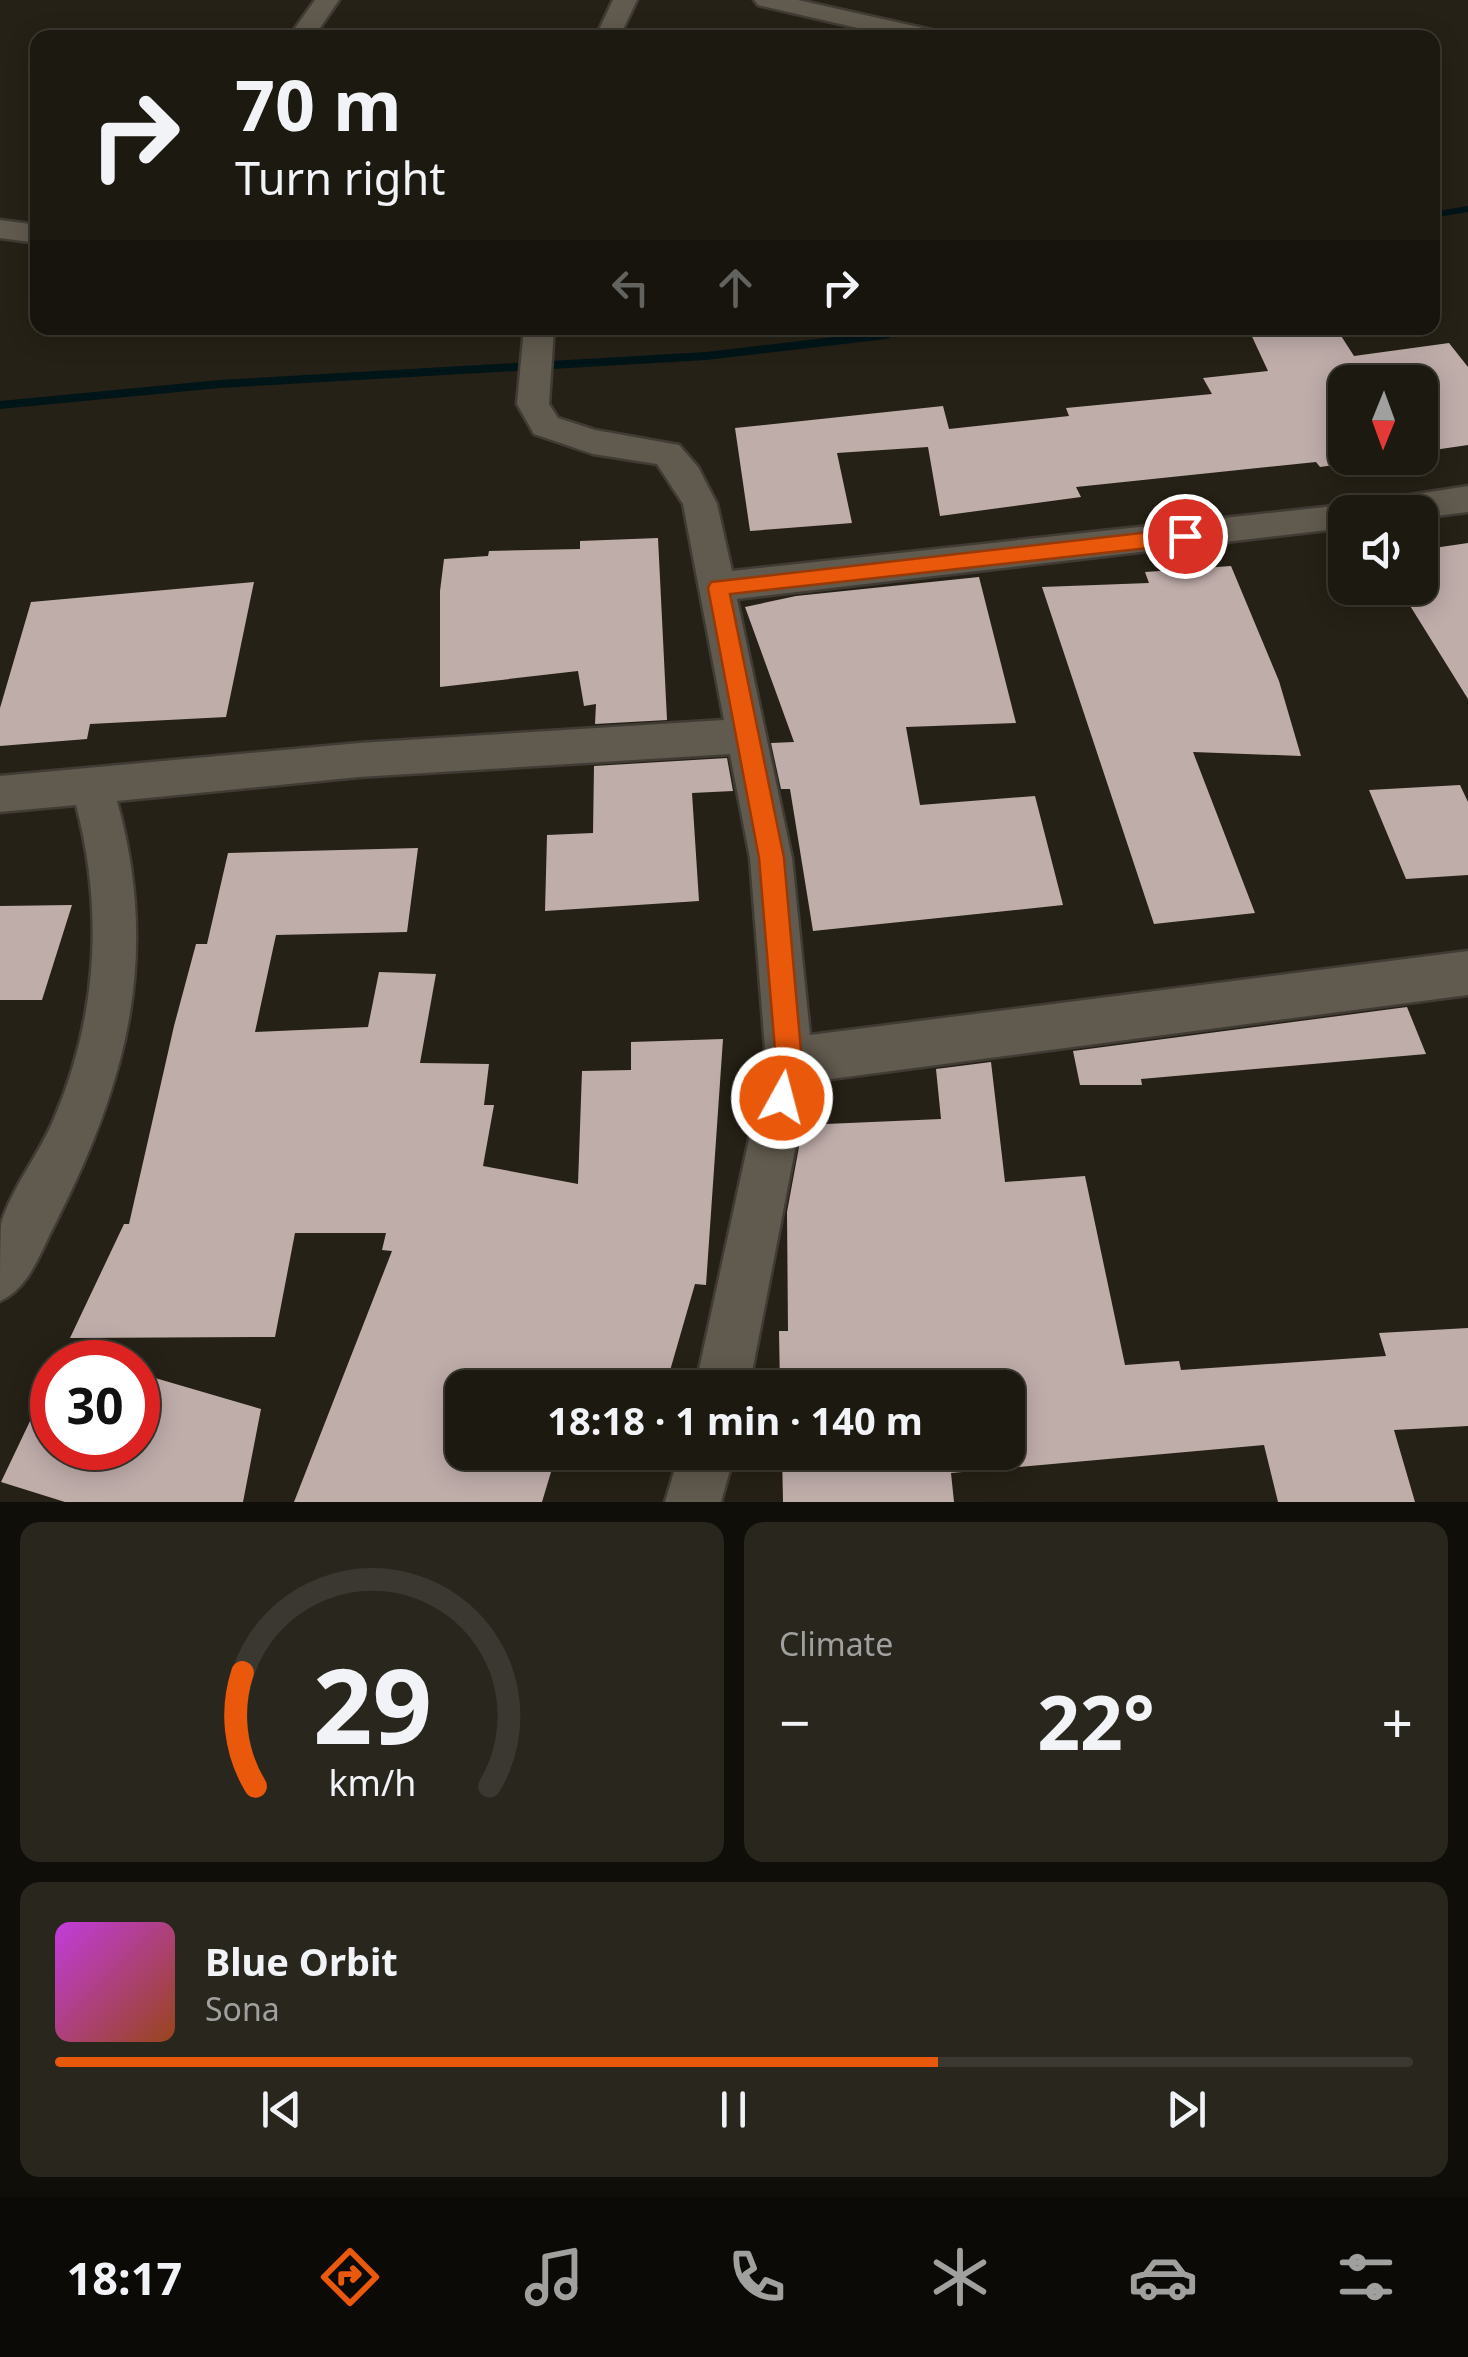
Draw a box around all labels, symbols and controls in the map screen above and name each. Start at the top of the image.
text: 70 m [235,56,402,152]
icon: right [70,70,200,200]
text: Turn right [235,147,446,208]
icon: left [603,260,658,315]
icon: ahead [708,260,763,315]
icon: right [813,260,868,315]
north arrow [1328,365,1438,475]
map controls [1328,365,1438,605]
pin [1143,494,1228,579]
button: sound [1328,495,1438,605]
icon: arrive [1158,509,1213,564]
position arrow [730,1046,834,1150]
speed limit sign: 30 [30,1340,160,1470]
text: 18:18 · 1 min · 140 m [547,1394,923,1446]
text: Climate [779,1622,893,1665]
text: 29 [313,1633,431,1774]
text: 22° [1037,1670,1155,1772]
text: − [779,1684,810,1759]
text: + [1382,1684,1413,1759]
text: km/h [328,1758,416,1806]
text: Blue Orbit [205,1935,398,1987]
text: Sona [205,1987,280,2030]
icon: previous [254,2082,309,2137]
icon: pause [706,2082,761,2137]
icon: next [1159,2082,1214,2137]
icon: directions [315,2242,385,2312]
icon: music [519,2242,589,2312]
icon: phone [722,2242,792,2312]
icon: climate [925,2242,995,2312]
icon: car [1128,2242,1198,2312]
icon: filters [1331,2242,1401,2312]
text: 18:17 [67,2247,182,2308]

